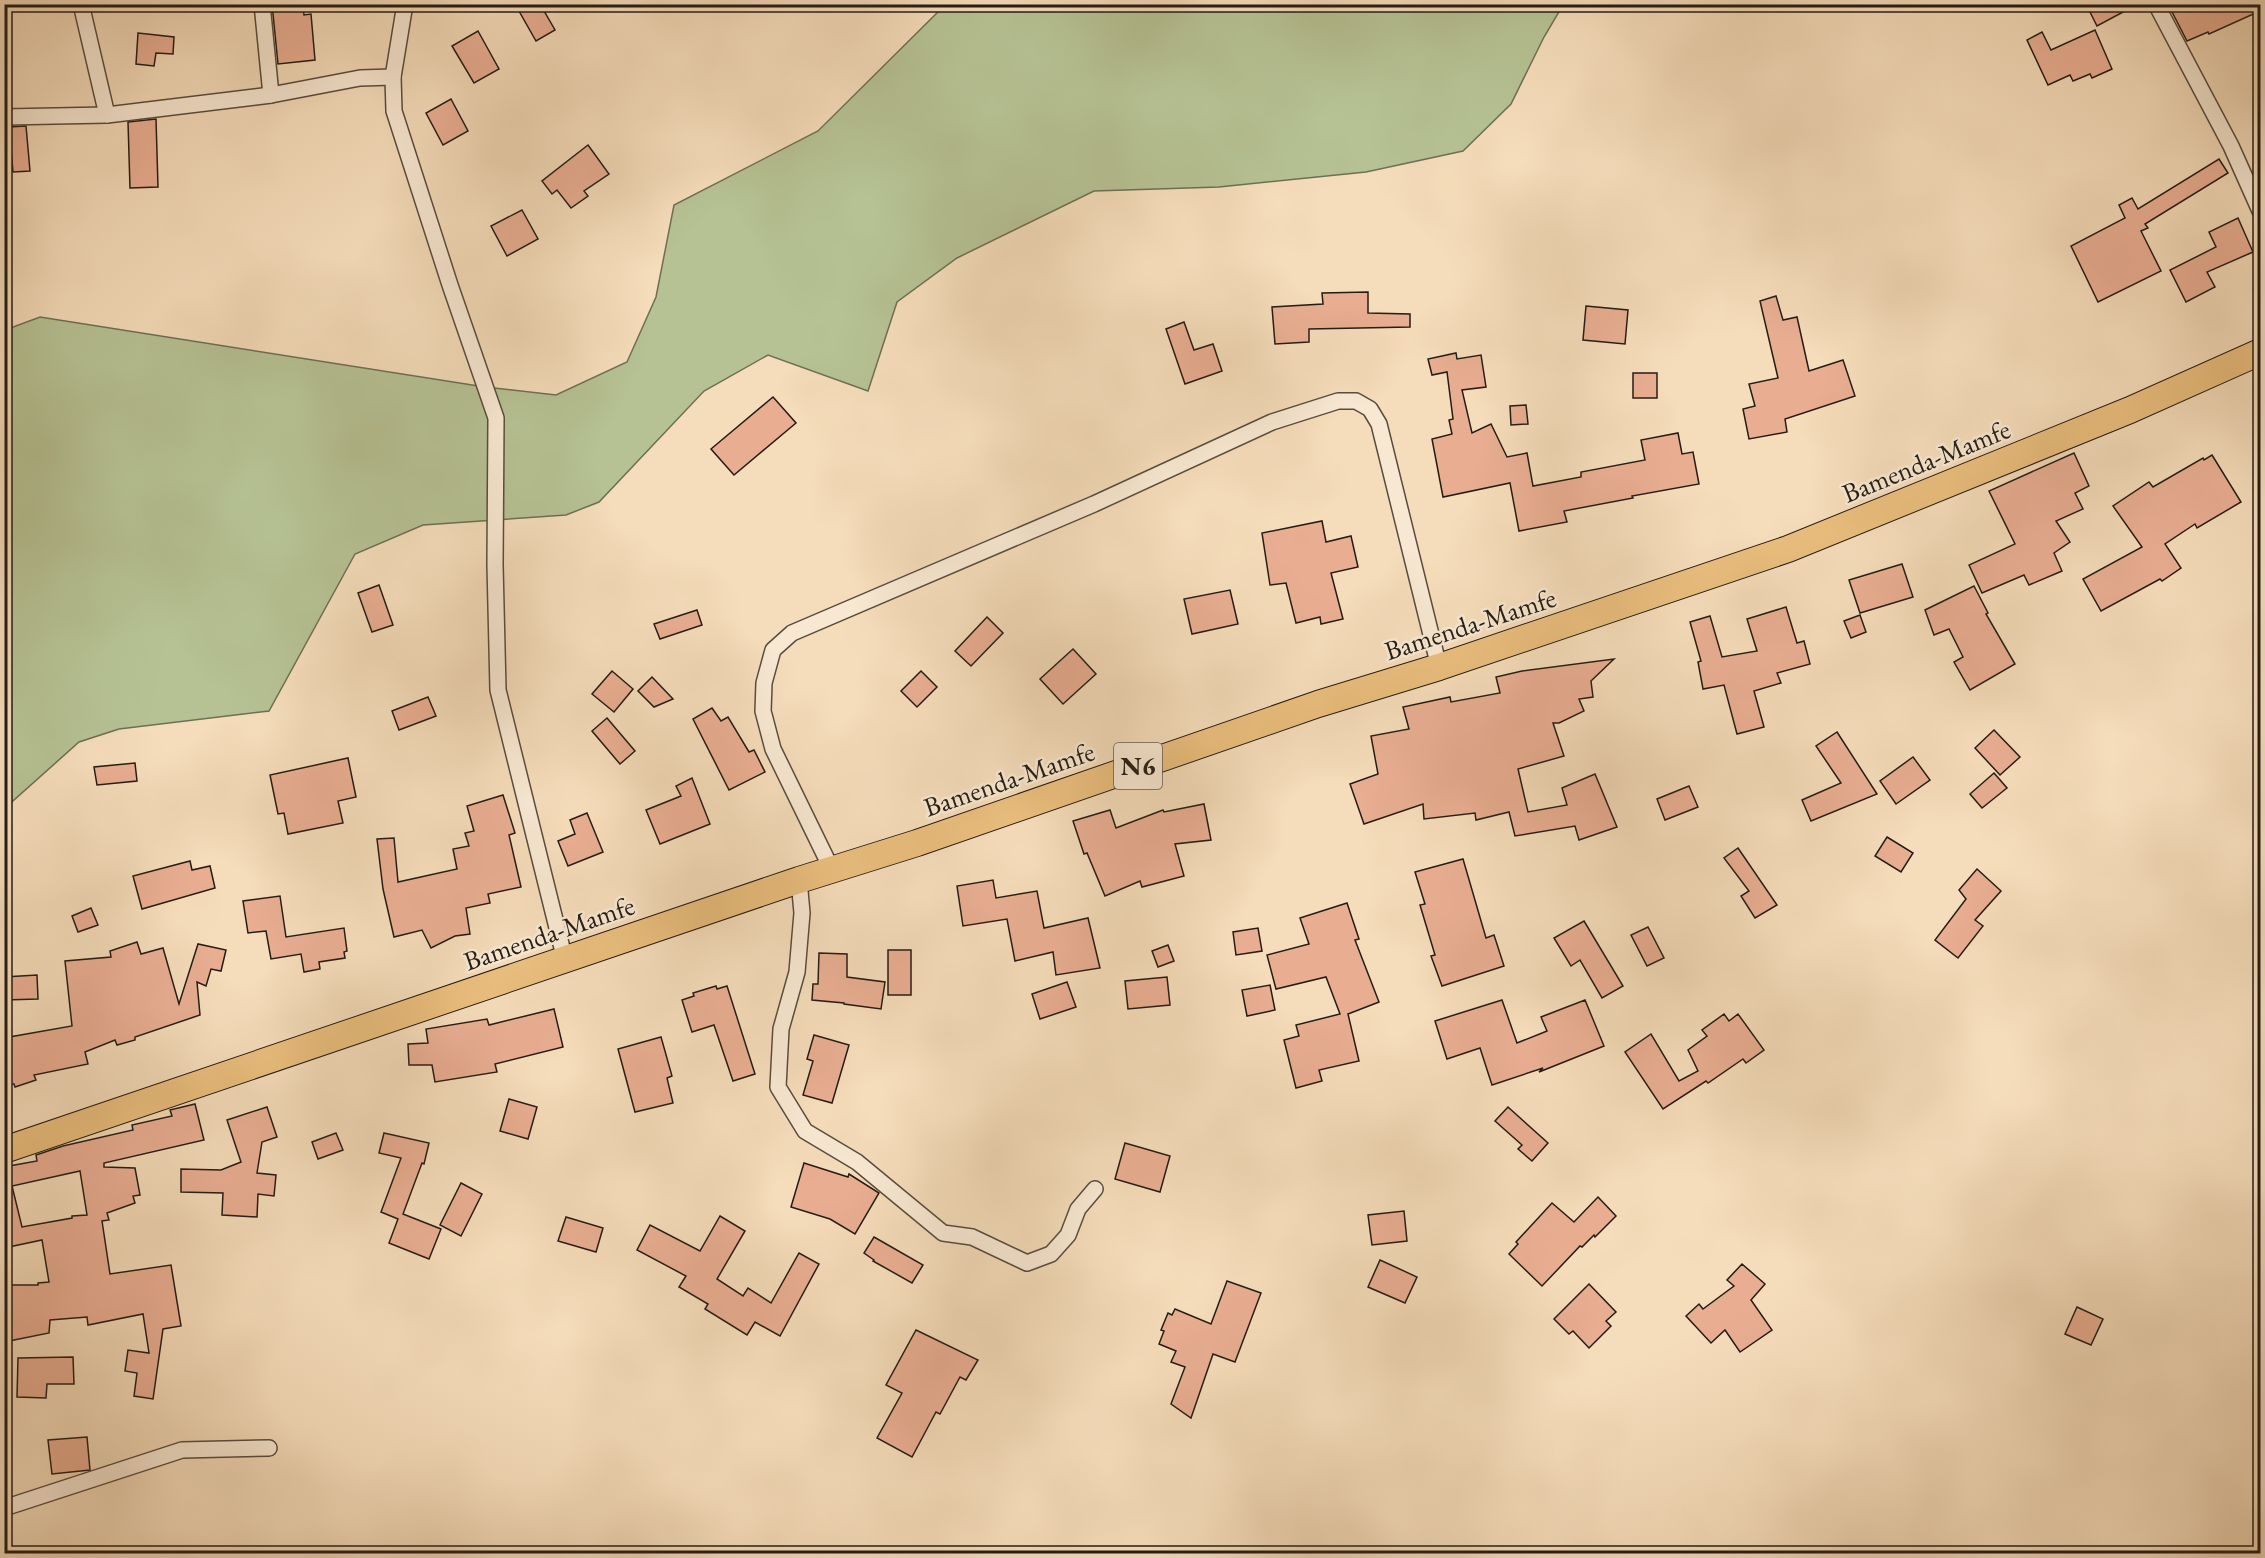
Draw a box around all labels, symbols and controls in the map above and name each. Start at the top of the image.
street label: Bamenda-Mamfe [1837,411,2015,511]
street label: Bamenda-Mamfe [1380,580,1560,668]
street label: Bamenda-Mamfe [919,733,1099,825]
road number: N6 [1114,743,1162,789]
street label: Bamenda-Mamfe [459,887,639,979]

